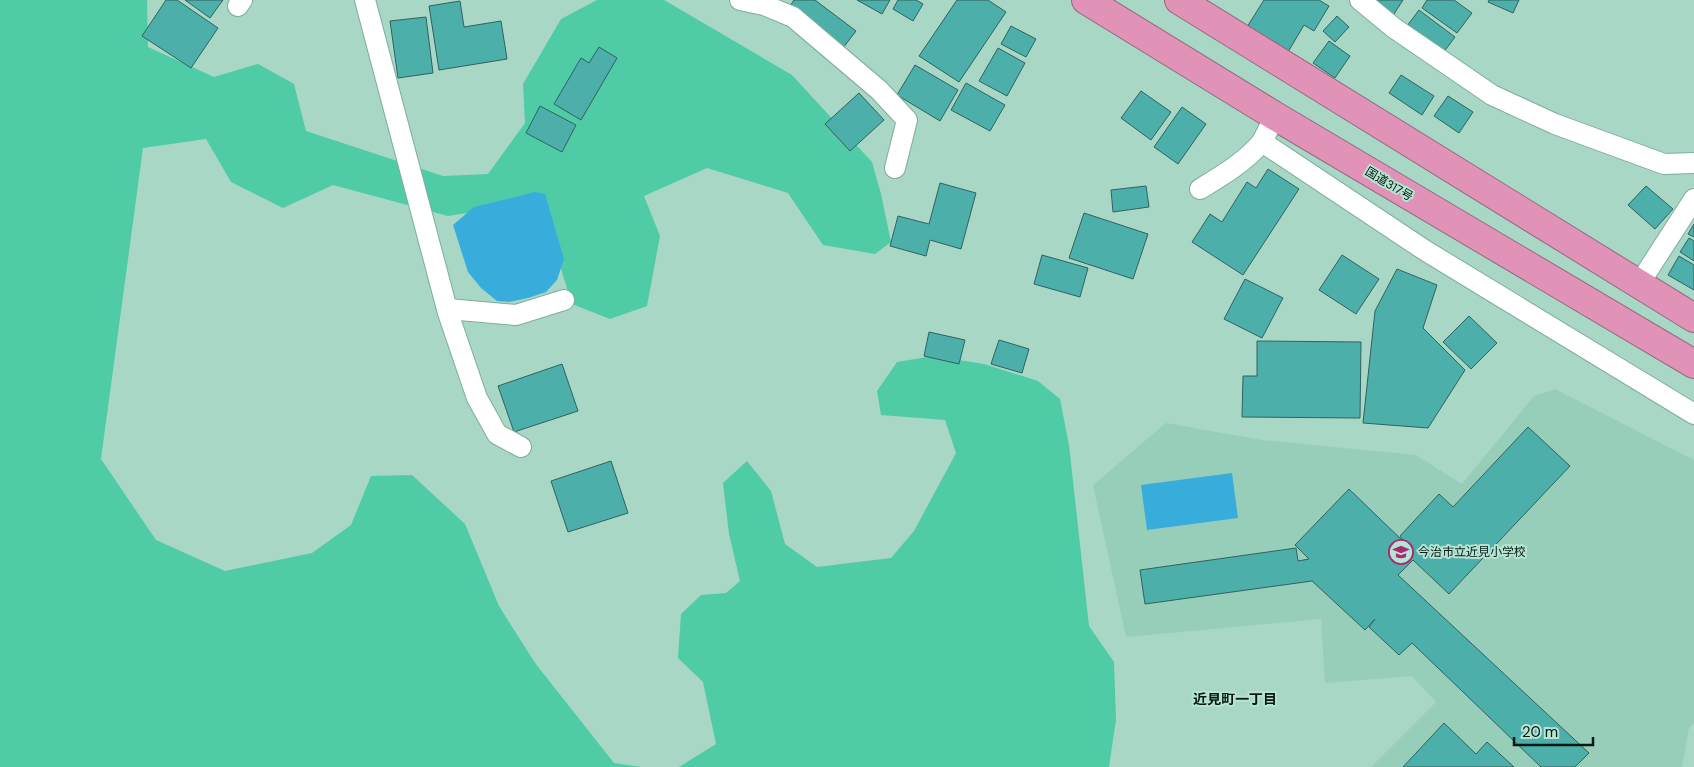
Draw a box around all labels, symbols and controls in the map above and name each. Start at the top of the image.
street label: 国道317号 [1362,163,1416,205]
school or university icon: 今治市立近見小学校 [1388,539,1414,565]
place label: 今治市立近見小学校 [1418,544,1526,560]
district label: 近見町一丁目 [1193,690,1277,708]
scale bar [1514,714,1593,746]
text: 20 m [1522,722,1558,742]

